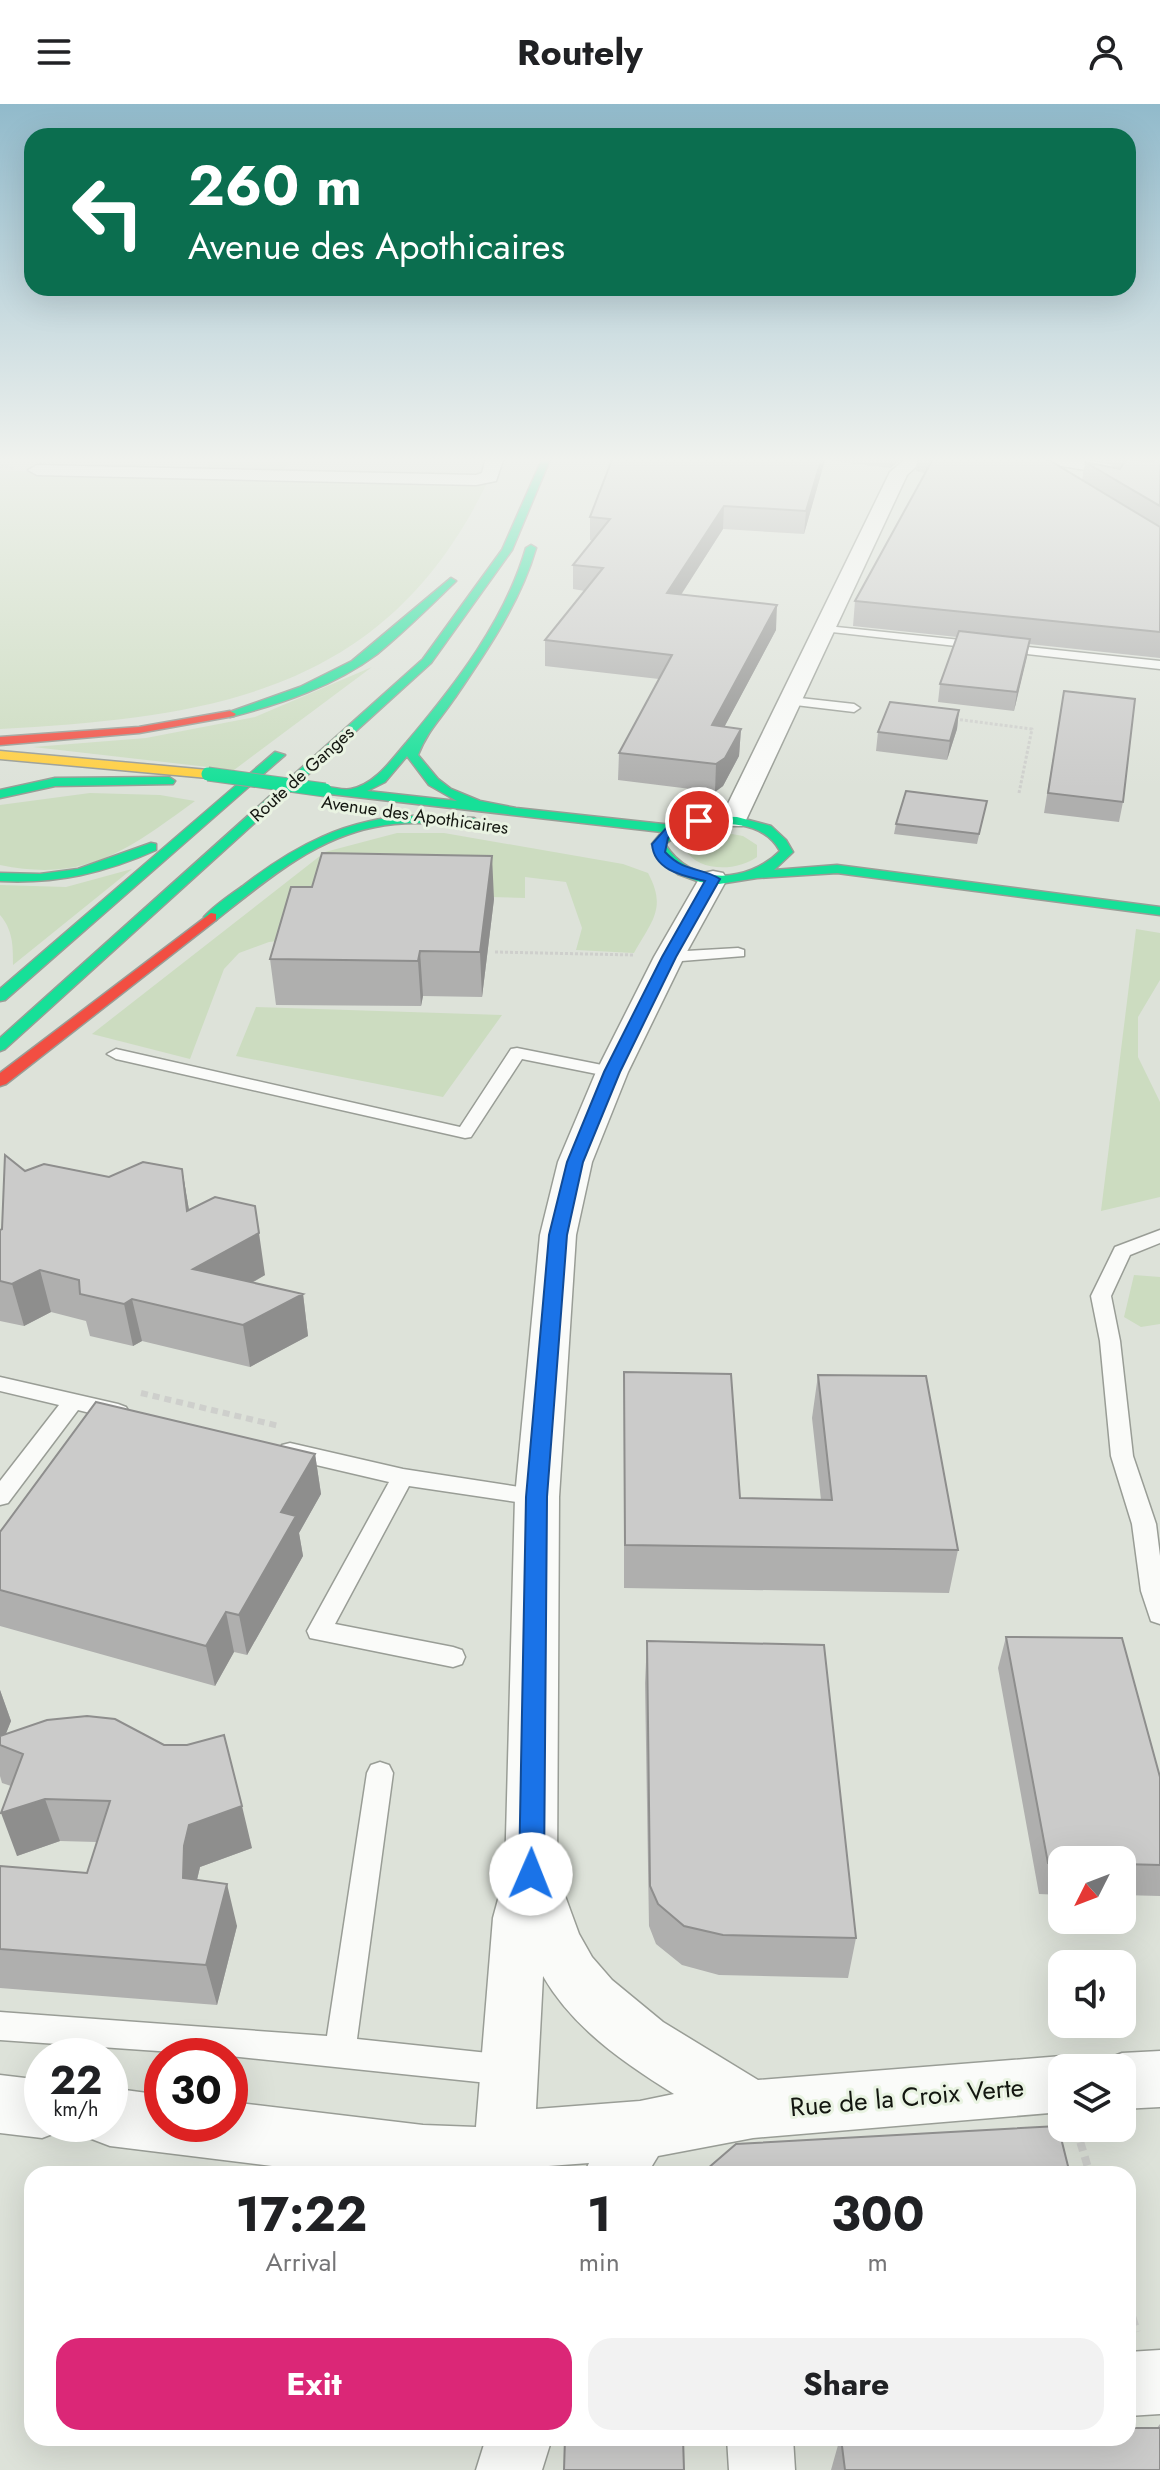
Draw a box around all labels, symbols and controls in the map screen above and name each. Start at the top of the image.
text: Routely [517,26,643,78]
icon: menu [32,30,76,74]
icon: person [1084,30,1128,74]
text: 260 m [188,145,362,226]
icon: left [56,160,160,264]
text: Avenue des Apothicaires [188,220,565,272]
street label: Route de Ganges [244,720,360,828]
pin [665,787,733,855]
street label: Avenue des Apothicaires [320,789,510,841]
icon: arrive [677,799,721,843]
position arrow [489,1832,573,1916]
north arrow [1048,1846,1136,1934]
map controls [1048,1846,1136,2142]
button: sound [1048,1950,1136,2038]
speed limit sign: 30 [144,2038,248,2142]
text: 22 [50,2051,102,2109]
button: layers [1048,2054,1136,2142]
street label: Rue de la Croix Verte [788,2068,1026,2126]
text: km/h [53,2095,99,2124]
text: 17:22 [236,2180,367,2249]
text: 1 [587,2180,611,2249]
text: 300 [831,2180,924,2249]
text: Arrival [266,2243,337,2281]
text: min [579,2243,620,2281]
text: m [868,2243,888,2281]
button: Exit [56,2338,572,2430]
button: Share [588,2338,1104,2430]

